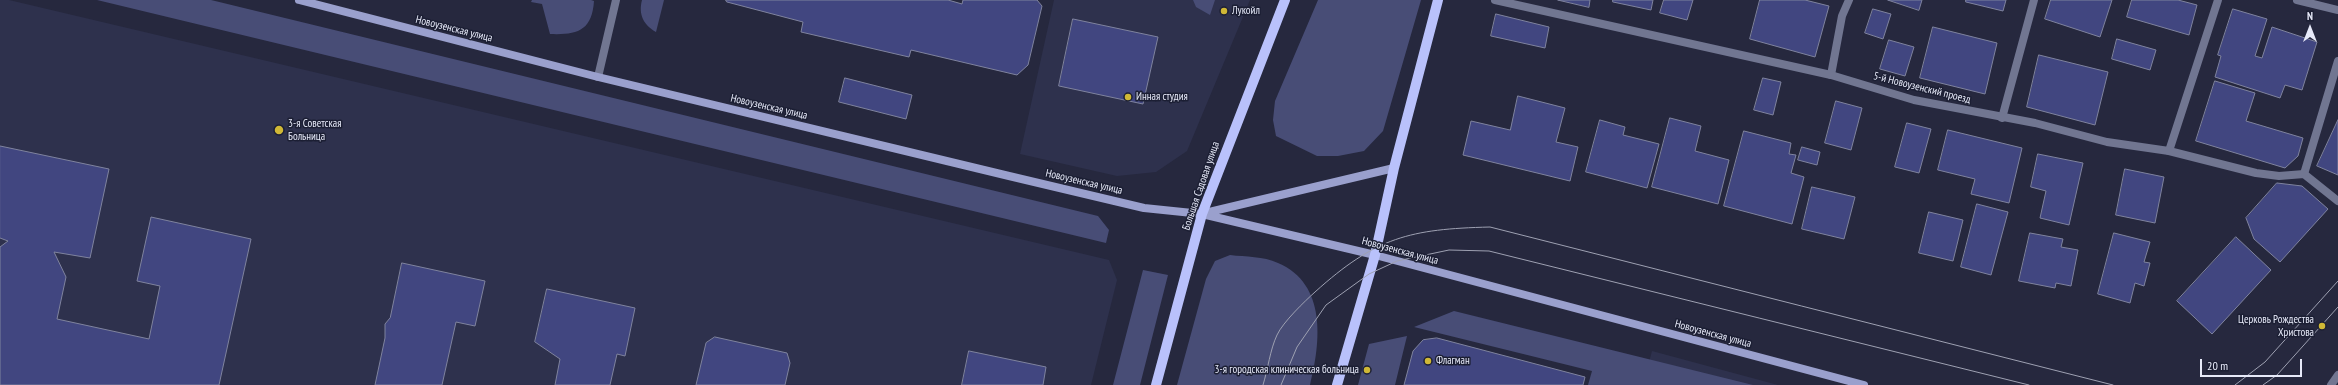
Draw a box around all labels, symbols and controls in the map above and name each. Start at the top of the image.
place label: Лукойл [1232,4,1260,18]
marker: Лукойл [1219,6,1229,16]
north arrow [2290,8,2330,48]
text: N [2307,9,2313,23]
street label: Новоузенская улица [414,13,494,45]
street label: 5-й Новоузенский проезд [1872,69,1972,107]
place label: Инная студия [1136,90,1188,104]
street label: Новоузенская улица [729,92,809,122]
marker: Инная студия [1123,92,1133,102]
place label: 3-я Советская Больница [288,117,341,143]
marker: 3-я Советская Больница [273,124,285,136]
street label: Большая Садовая улица [1180,140,1222,232]
street label: Новоузенская улица [1044,167,1124,197]
street label: Новоузенская улица [1360,234,1440,268]
place label: Церковь Рождества Христова [2238,313,2314,339]
street label: Новоузенская улица [1673,317,1753,351]
marker: Церковь Рождества Христова [2317,321,2327,331]
scale bar [2202,351,2304,377]
place label: Флагман [1436,354,1470,368]
marker: Флагман [1423,356,1433,366]
text: 20 m [2207,358,2228,373]
place label: 3-я городская клиническая больница [1215,363,1359,377]
marker: 3-я городская клиническая больница [1362,365,1372,375]

